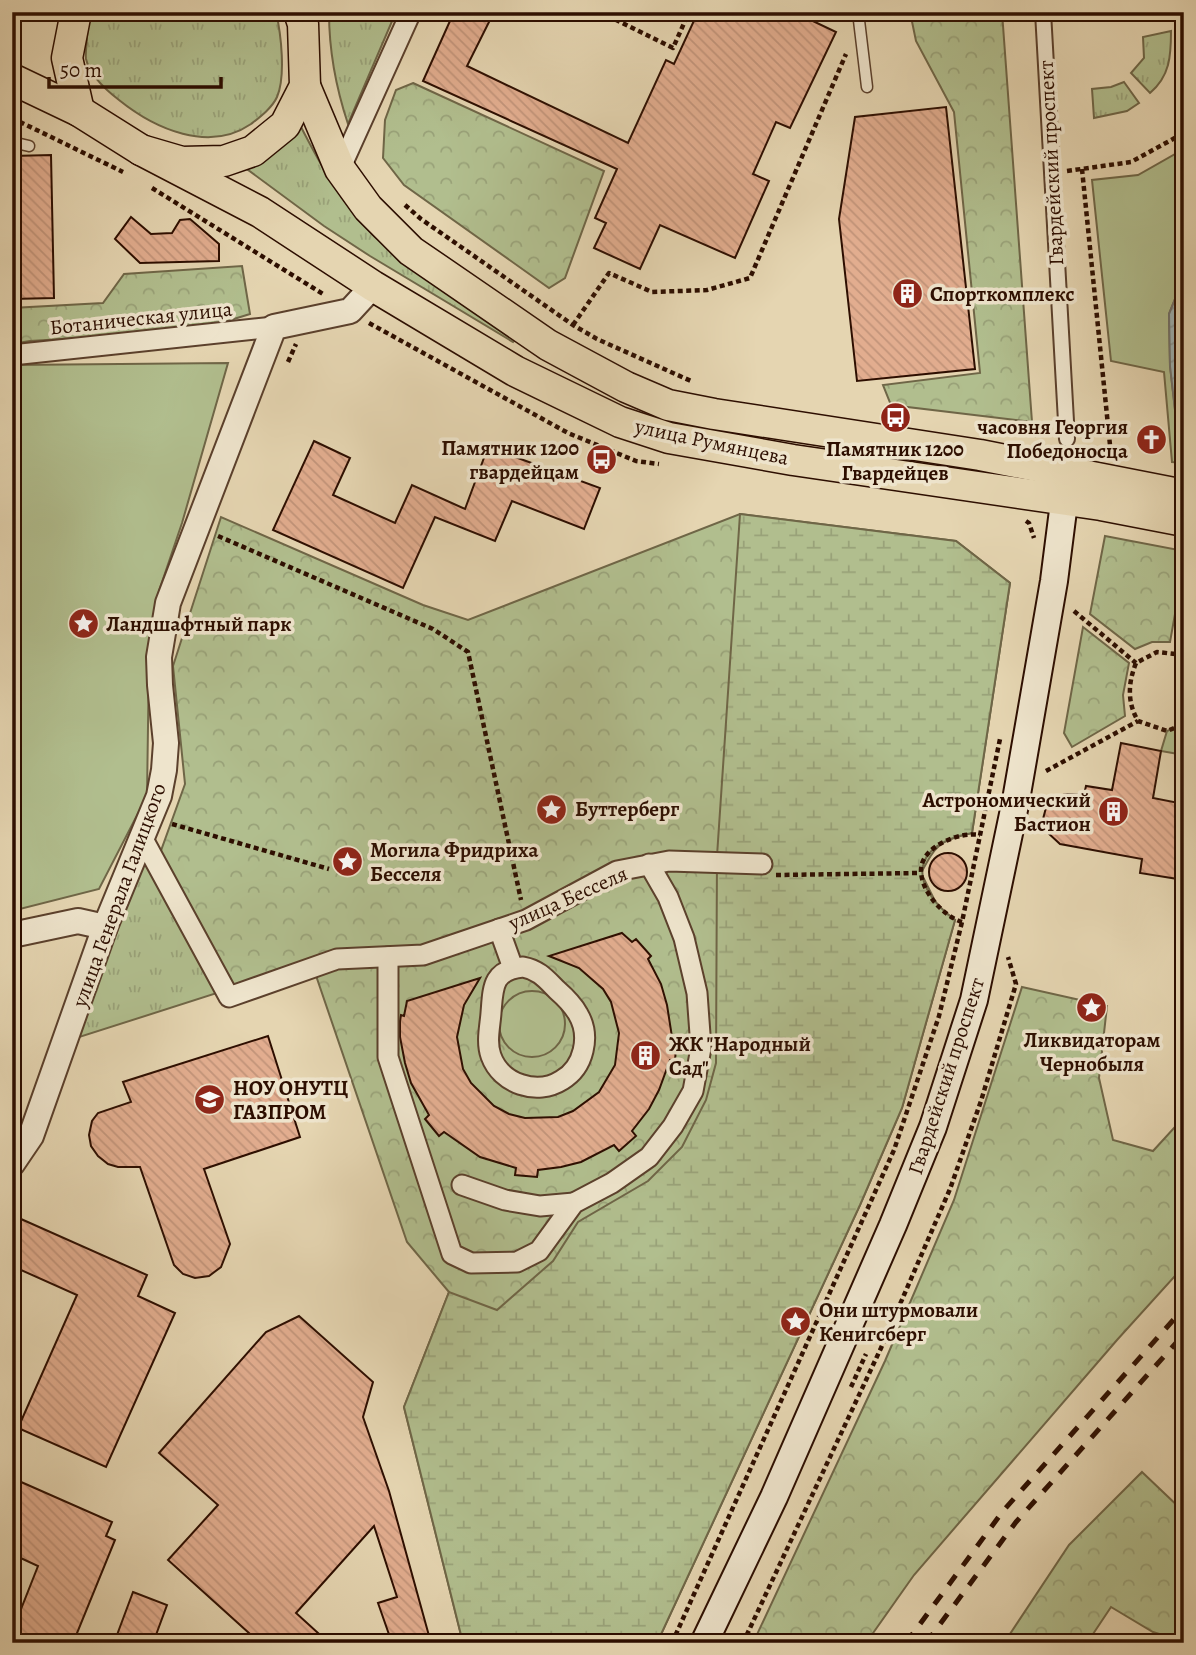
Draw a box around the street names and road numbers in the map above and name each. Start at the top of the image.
street label: Гвардейский проспект [1032,60,1070,266]
street label: Ботаническая улица [48,294,234,342]
street label: улица Румянцева [632,412,792,472]
street label: улица Генерала Галицкого [65,779,173,1012]
street label: улица Бесселя [503,859,632,937]
street label: Гвардейский проспект [901,974,991,1178]

